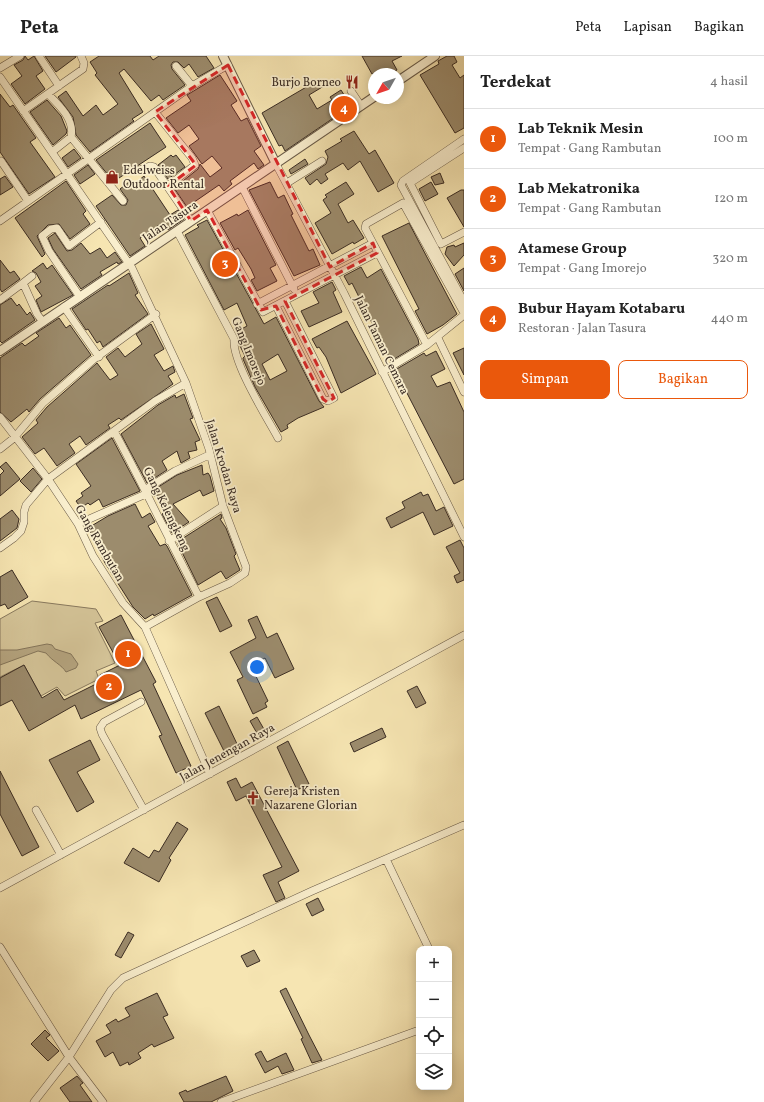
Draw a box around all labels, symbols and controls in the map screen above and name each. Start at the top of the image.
text: Peta [20,15,59,41]
text: Peta [575,18,602,37]
text: Lapisan [624,18,672,37]
text: Bagikan [694,18,744,37]
north arrow [368,68,404,104]
text: Terdekat [480,71,551,94]
text: 4 hasil [710,73,748,91]
restaurant icon: Burjo Borneo [344,74,360,90]
place label: Burjo Borneo [271,75,341,91]
pin: 4 [331,94,357,124]
text: Lab Teknik Mesin [518,119,643,140]
text: 1 [490,130,496,148]
text: 100 m [713,130,748,148]
text: Tempat · Gang Rambutan [518,140,662,158]
place label: Edelweiss Outdoor Rental [123,163,205,193]
shop icon: Edelweiss Outdoor Rental [104,169,120,185]
text: Lab Mekatronika [518,179,640,200]
text: 2 [490,190,496,208]
text: 120 m [714,190,748,208]
street label: Jalan Tasura [140,197,202,246]
text: Tempat · Gang Rambutan [518,200,662,218]
text: Atamese Group [518,239,627,260]
pin: 3 [212,249,238,279]
text: 3 [490,250,496,268]
text: 320 m [713,250,748,268]
text: Tempat · Gang Imorejo [518,260,647,278]
street label: Jalan Taman Cemara [350,293,412,398]
text: Bubur Hayam Kotabaru [518,299,685,320]
text: 4 [489,310,497,328]
text: 440 m [711,310,748,328]
street label: Gang Imorejo [227,315,269,388]
text: Restoran · Jalan Tasura [518,320,646,338]
button: Simpan [480,360,610,399]
button: Bagikan [618,360,748,399]
street label: Jalan Krodan Raya [201,417,245,515]
street label: Gang Kelengkeng [139,465,193,554]
street label: Gang Rambutan [71,502,128,585]
pin: 1 [115,639,141,669]
your location [247,657,267,677]
pin: 2 [96,672,122,702]
street label: Jalan Jenengan Raya [177,720,278,786]
place label: Gereja Kristen Nazarene Glorian [264,784,357,814]
church icon: Gereja Kristen Nazarene Glorian [245,790,261,806]
map controls [416,946,452,1090]
button: + [416,946,452,982]
button: − [416,982,452,1018]
button: locate [416,1018,452,1054]
button: layers [416,1054,452,1090]

